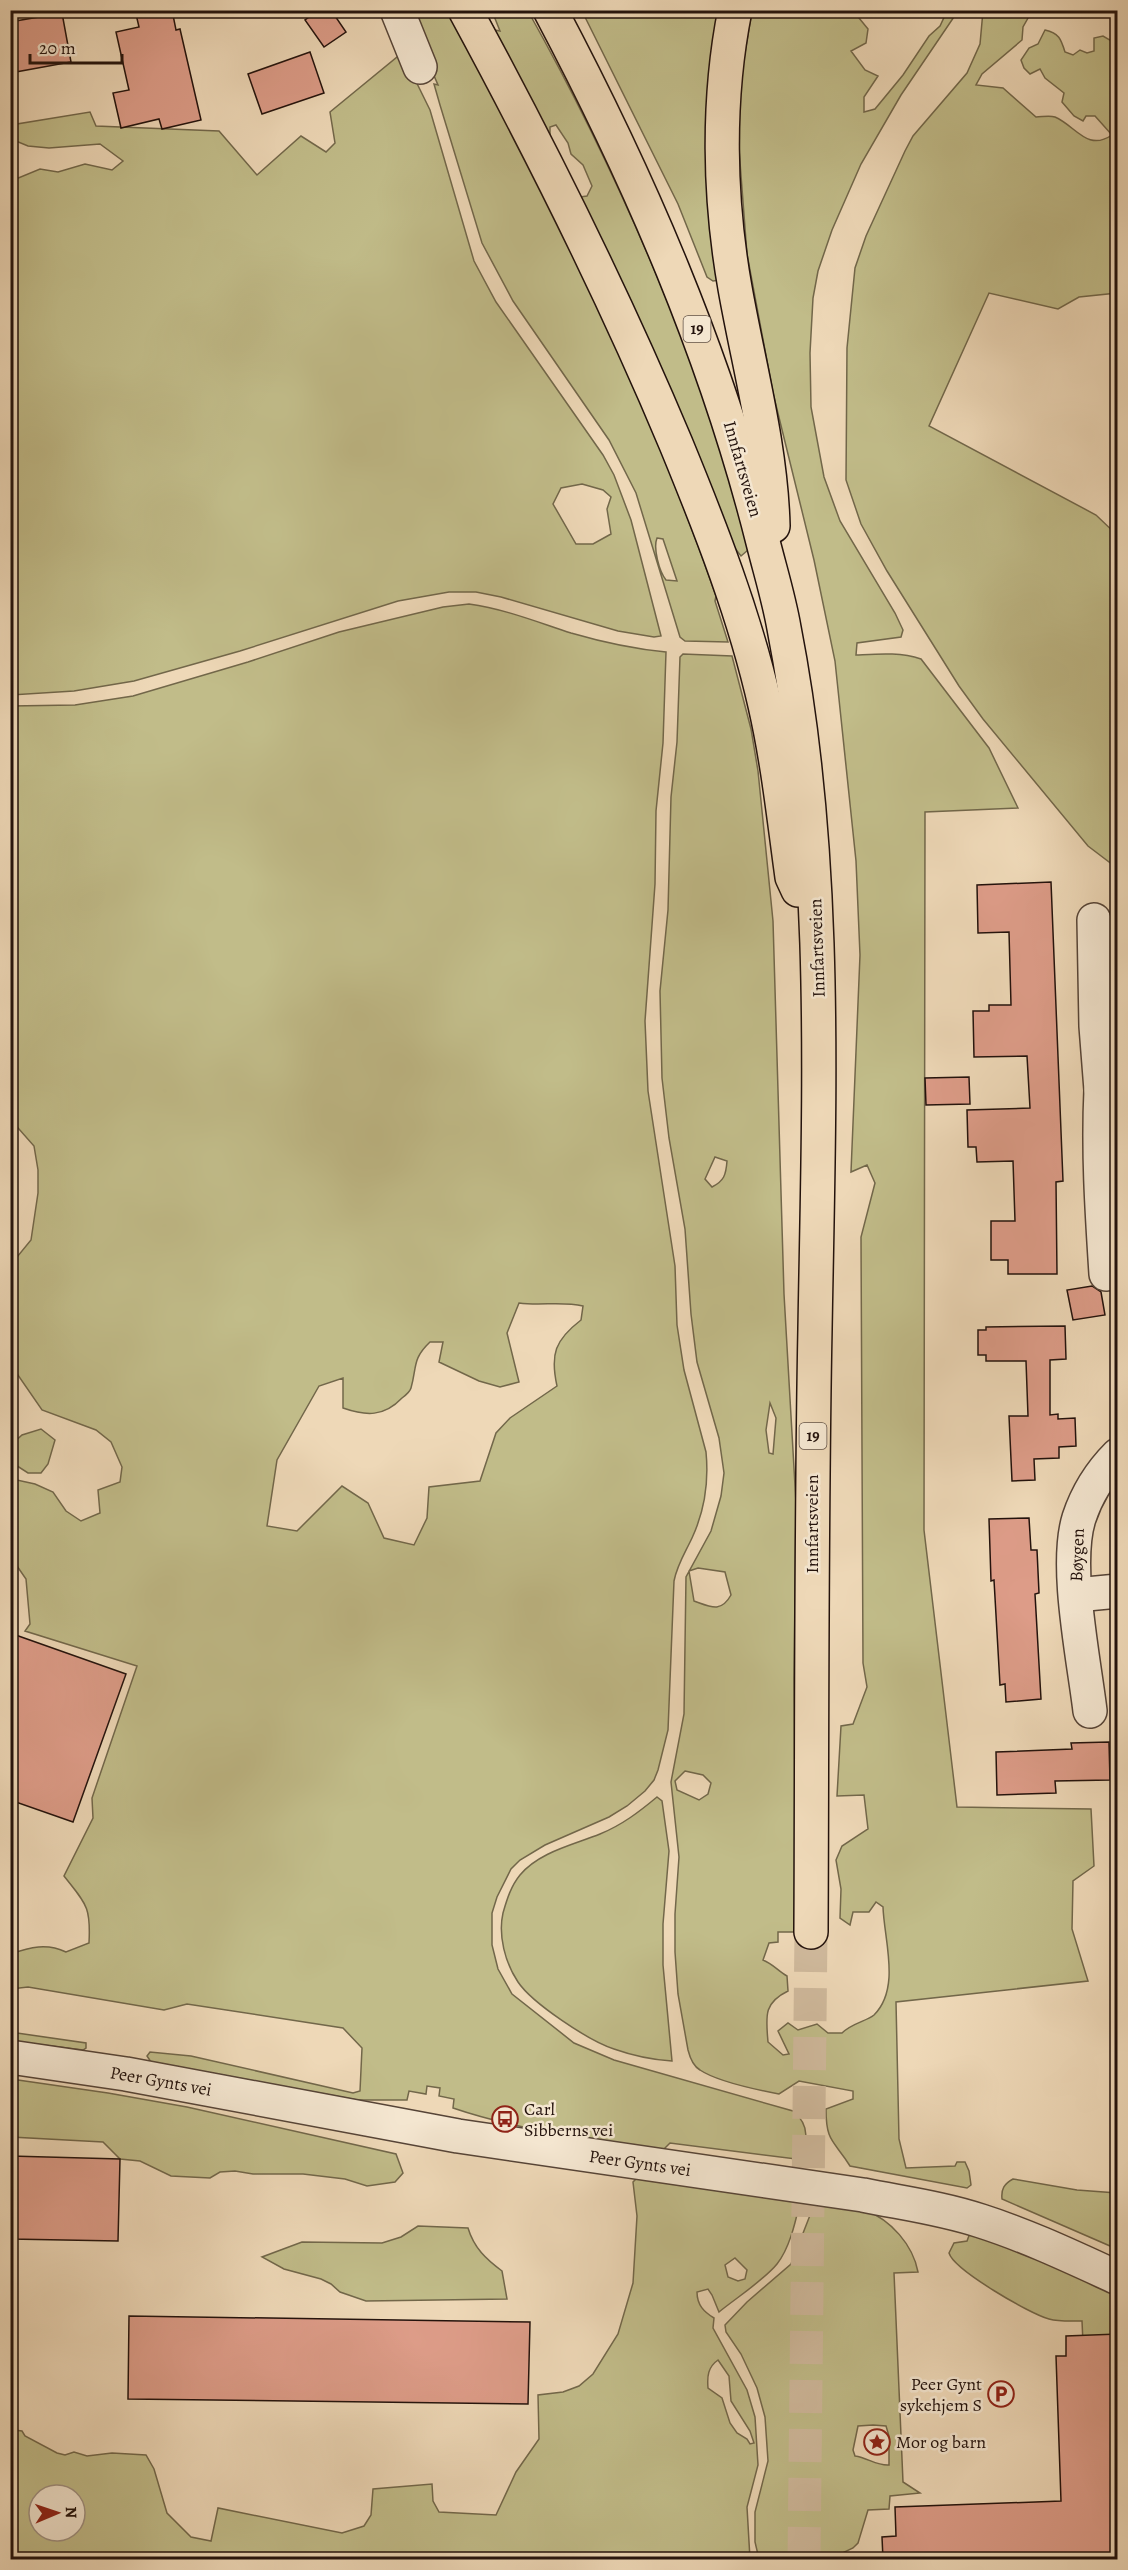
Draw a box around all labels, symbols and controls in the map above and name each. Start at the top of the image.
scale bar [30,27,122,65]
text: 20 m [39,36,76,60]
road number: 19 [684,316,710,342]
street label: Innfartsveien [718,418,768,520]
street label: Innfartsveien [803,898,831,998]
road number: 19 [800,1423,826,1449]
street label: Innfartsveien [800,1474,824,1574]
street label: Bøygen [1064,1528,1090,1582]
street label: Peer Gynts vei [108,2060,214,2102]
place label: Carl Sibberns vei [524,2097,613,2142]
bus stop icon: Carl Sibberns vei [490,2104,520,2134]
street label: Peer Gynts vei [587,2144,693,2182]
place label: Peer Gynt sykehjem S [900,2372,982,2417]
parking icon: Peer Gynt sykehjem S [986,2379,1016,2409]
place icon: Mor og barn [862,2427,892,2457]
place label: Mor og barn [896,2430,986,2454]
north arrow [27,2483,87,2543]
text: N [60,2506,82,2519]

